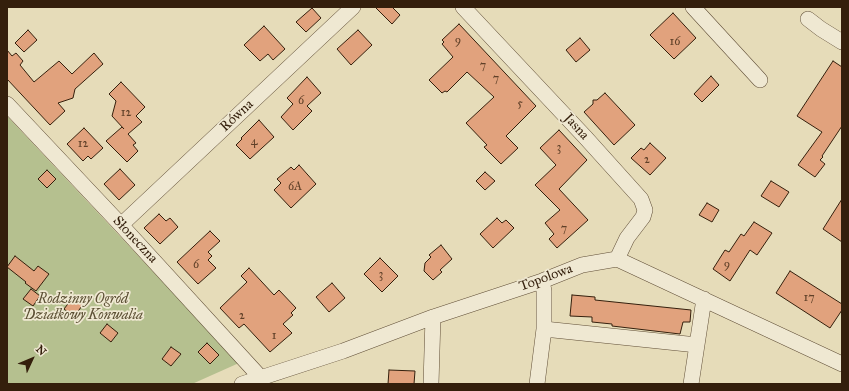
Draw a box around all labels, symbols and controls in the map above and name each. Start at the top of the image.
house number: 9 [455,34,461,48]
house number: 16 [670,35,680,49]
house number: 7 [480,59,486,73]
house number: 7 [493,72,499,86]
house number: 6 [298,94,304,108]
street label: Równa [217,96,257,136]
house number: 5 [517,97,523,111]
house number: 12 [121,106,131,120]
street label: Jasna [560,110,592,144]
house number: 4 [251,135,257,149]
house number: 12 [78,137,88,151]
house number: 3 [557,141,561,155]
house number: 2 [644,153,650,167]
house number: 6A [288,180,302,194]
street label: Słoneczna [109,213,161,267]
house number: 7 [561,222,567,236]
house number: 6 [193,258,199,272]
house number: 9 [724,258,730,272]
street label: Topolowa [517,261,575,295]
house number: 3 [379,268,383,282]
house number: 17 [803,291,815,305]
park label: Rodzinny Ogród Działkowy Konwalia [23,292,143,324]
house number: 2 [239,309,245,323]
house number: 1 [272,329,276,343]
north arrow [12,339,52,379]
text: N [33,342,49,358]

